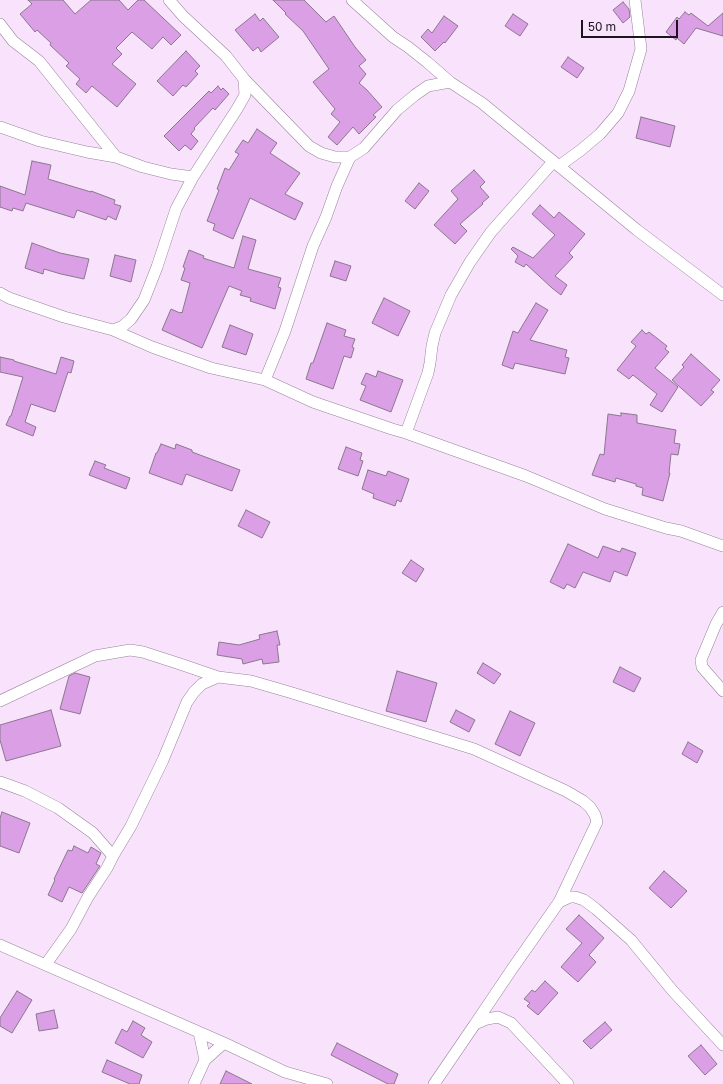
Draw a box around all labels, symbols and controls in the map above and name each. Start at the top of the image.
scale bar [583,12,680,38]
text: 50 m [588,19,616,34]

